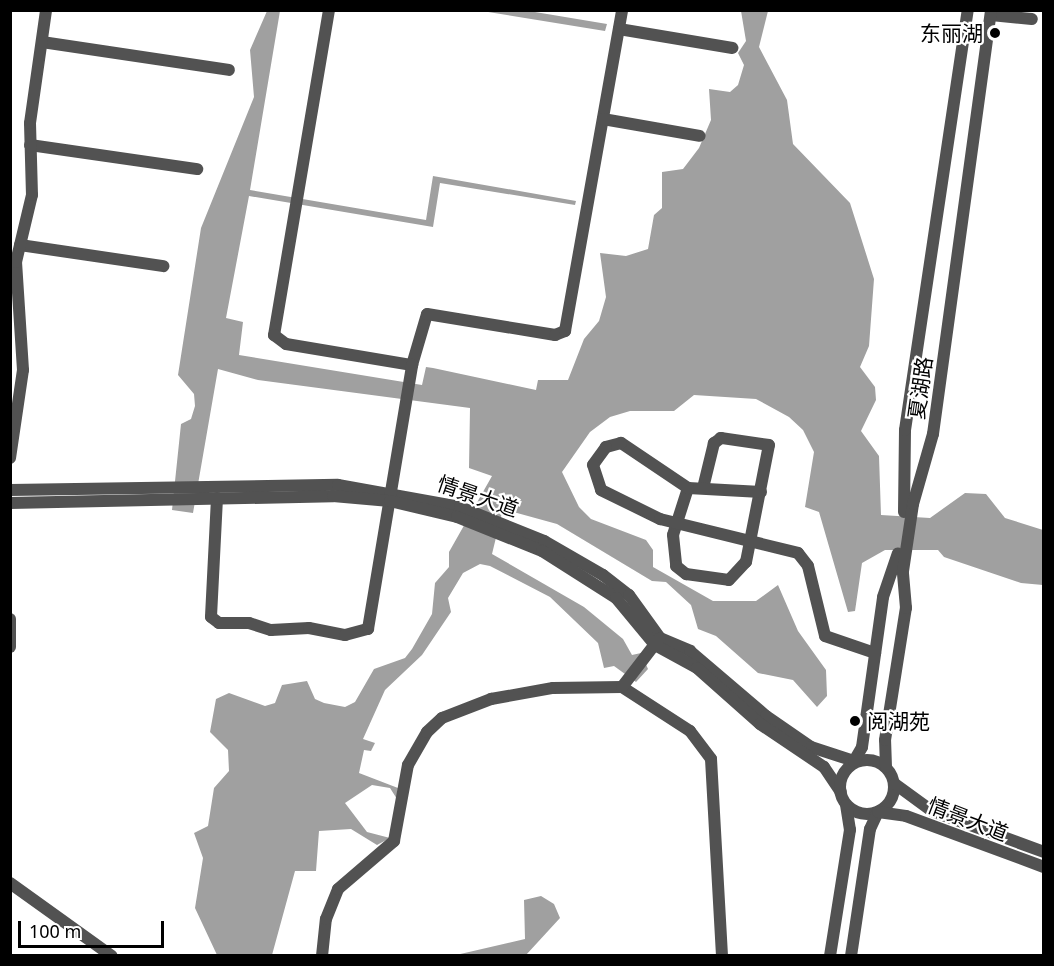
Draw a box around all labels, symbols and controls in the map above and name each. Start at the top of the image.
place label: 东丽湖 [920,20,983,46]
marker: 东丽湖 [988,26,1002,40]
street label: 夏湖路 [903,355,937,421]
street label: 情景大道 [434,470,522,522]
place label: 阅湖苑 [867,708,930,734]
marker: 阅湖苑 [848,714,862,728]
street label: 情景大道 [924,792,1012,846]
scale bar [21,909,166,947]
text: 100 m [29,919,81,943]

